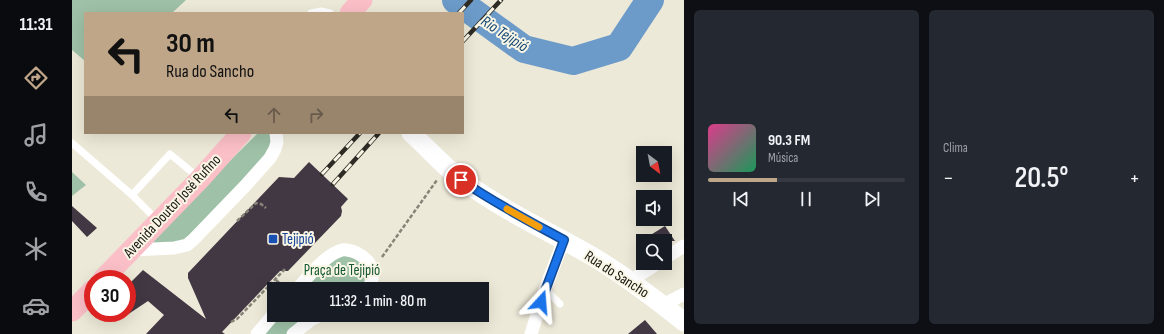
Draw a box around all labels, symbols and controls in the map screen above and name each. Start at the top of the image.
water label: Rio Tejipió [477,12,532,57]
text: 11:31 [19,14,53,35]
text: 30 m [166,27,215,60]
icon: left [100,28,152,80]
text: Rua do Sancho [166,61,254,82]
icon: directions [22,64,50,92]
icon: left [221,104,243,126]
icon: ahead [263,104,285,126]
icon: right [305,104,327,126]
icon: music [22,121,50,149]
text: 90.3 FM [768,131,810,150]
text: Clima [943,140,968,156]
north arrow [636,146,672,182]
map controls [636,146,672,270]
text: Música [768,150,798,166]
street label: Avenida Doutor José Rufino [119,151,225,263]
text: 20.5° [1014,160,1069,196]
pin [444,163,478,197]
text: − [943,165,954,192]
text: + [1129,165,1140,192]
icon: arrive [450,169,472,191]
icon: phone [22,178,50,206]
icon: previous [730,188,752,210]
icon: pause [795,188,817,210]
icon: next [861,188,883,210]
button: sound [636,190,672,226]
place label: Tejipió [282,230,314,249]
marker: Tejipió [267,233,279,245]
button: search [636,234,672,270]
icon: climate [22,235,50,263]
street label: Rua do Sancho [581,246,653,302]
park label: Praça de Tejipió [304,261,380,280]
speed limit sign: 30 [84,270,136,322]
position arrow [520,281,562,323]
icon: car [22,292,50,320]
text: 11:32 · 1 min · 80 m [330,292,426,311]

